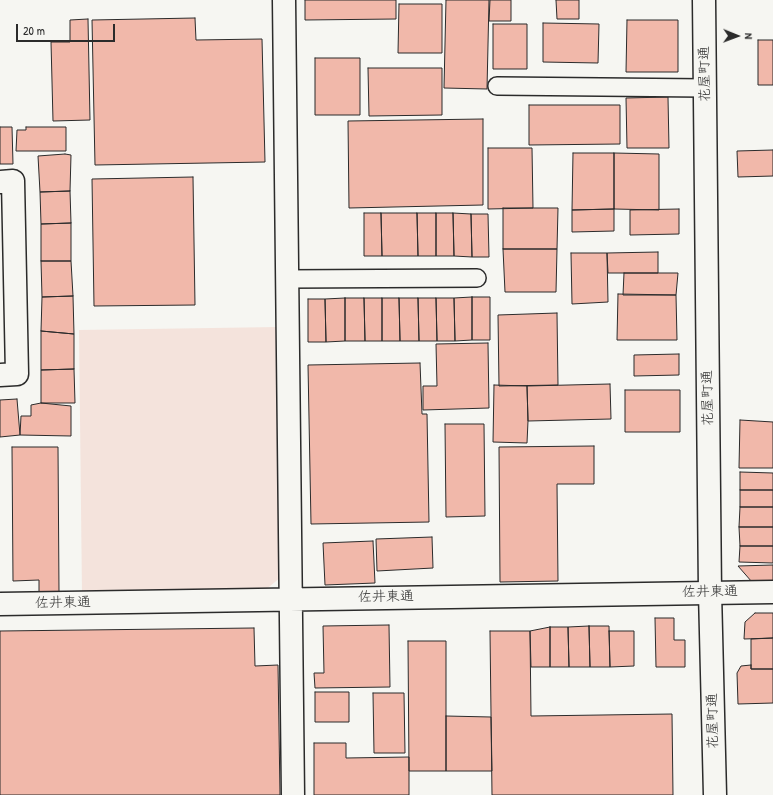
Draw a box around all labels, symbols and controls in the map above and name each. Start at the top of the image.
scale bar [18,16,117,42]
north arrow [717,16,757,56]
text: 20 m [23,22,45,39]
text: N [742,33,756,39]
street label: 花屋町通 [696,46,714,102]
street label: 花屋町通 [699,370,717,426]
street label: 佐井東通 [682,583,738,601]
street label: 佐井東通 [358,588,414,606]
street label: 佐井東通 [35,594,91,612]
street label: 花屋町通 [704,693,722,749]

